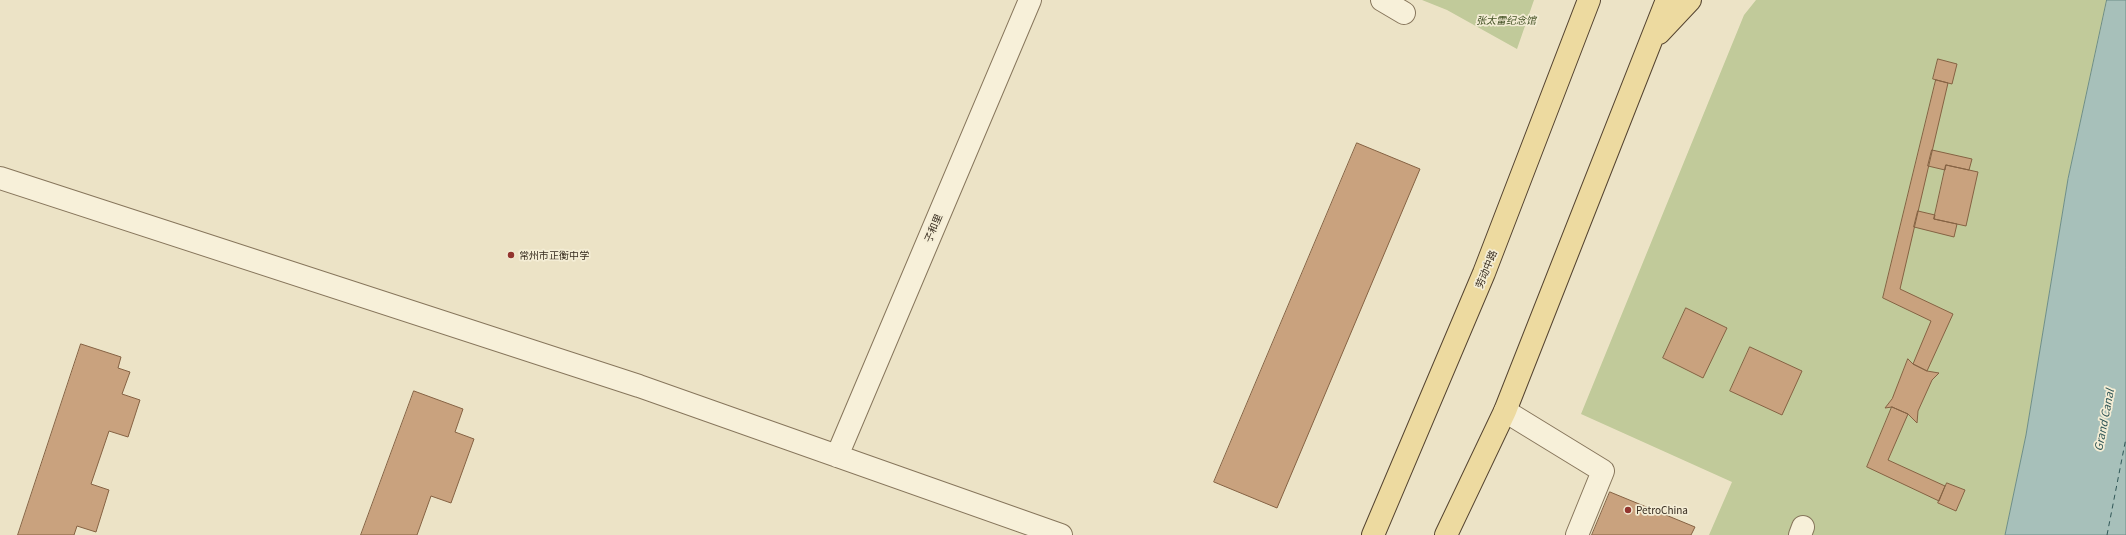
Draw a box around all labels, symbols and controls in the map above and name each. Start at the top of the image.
park label: 张太雷纪念馆 [1476,14,1536,26]
street label: 子和里 [922,212,944,244]
street label: 劳动中路 [1473,248,1499,290]
place label: 常州市正衡中学 [519,249,589,261]
marker: 常州市正衡中学 [506,250,516,260]
water label: Grand Canal [2092,388,2116,452]
place label: PetroChina [1636,504,1688,516]
marker: PetroChina [1623,505,1633,515]

